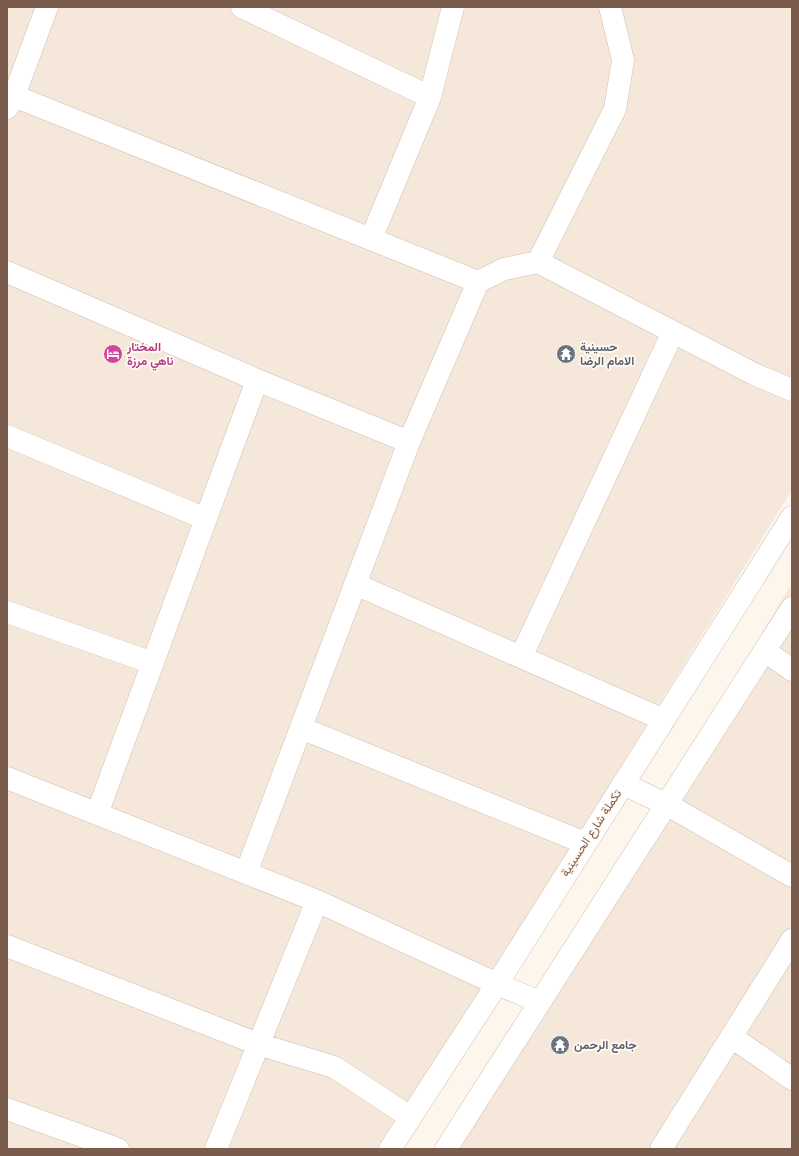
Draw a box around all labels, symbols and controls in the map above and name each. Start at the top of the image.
place label: المختار ناهي مرزة [126,340,174,371]
place label: حسينية الامام الرضا [580,340,634,369]
hotel icon: المختار ناهي مرزة [102,343,124,365]
temple icon: حسينية الامام الرضا [555,343,577,365]
street label: تكملة شارع الحسينية [558,787,626,880]
temple icon: جامع الرحمن [549,1034,571,1056]
place label: جامع الرحمن [574,1038,637,1053]

